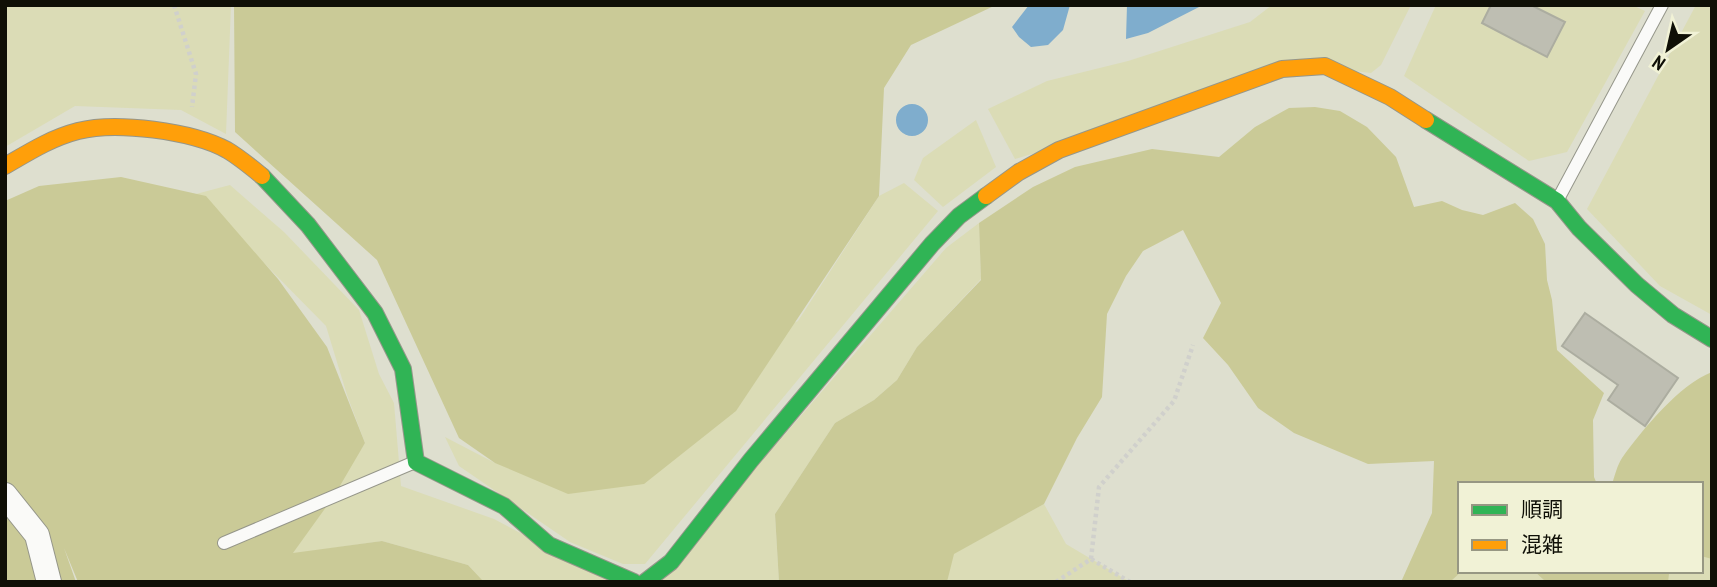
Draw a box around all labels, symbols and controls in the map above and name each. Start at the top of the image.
north arrow [1633,14,1703,84]
text: N [1648,50,1669,76]
legend [1458,482,1703,573]
text: 順調 [1521,496,1563,523]
text: 混雑 [1521,531,1563,558]

